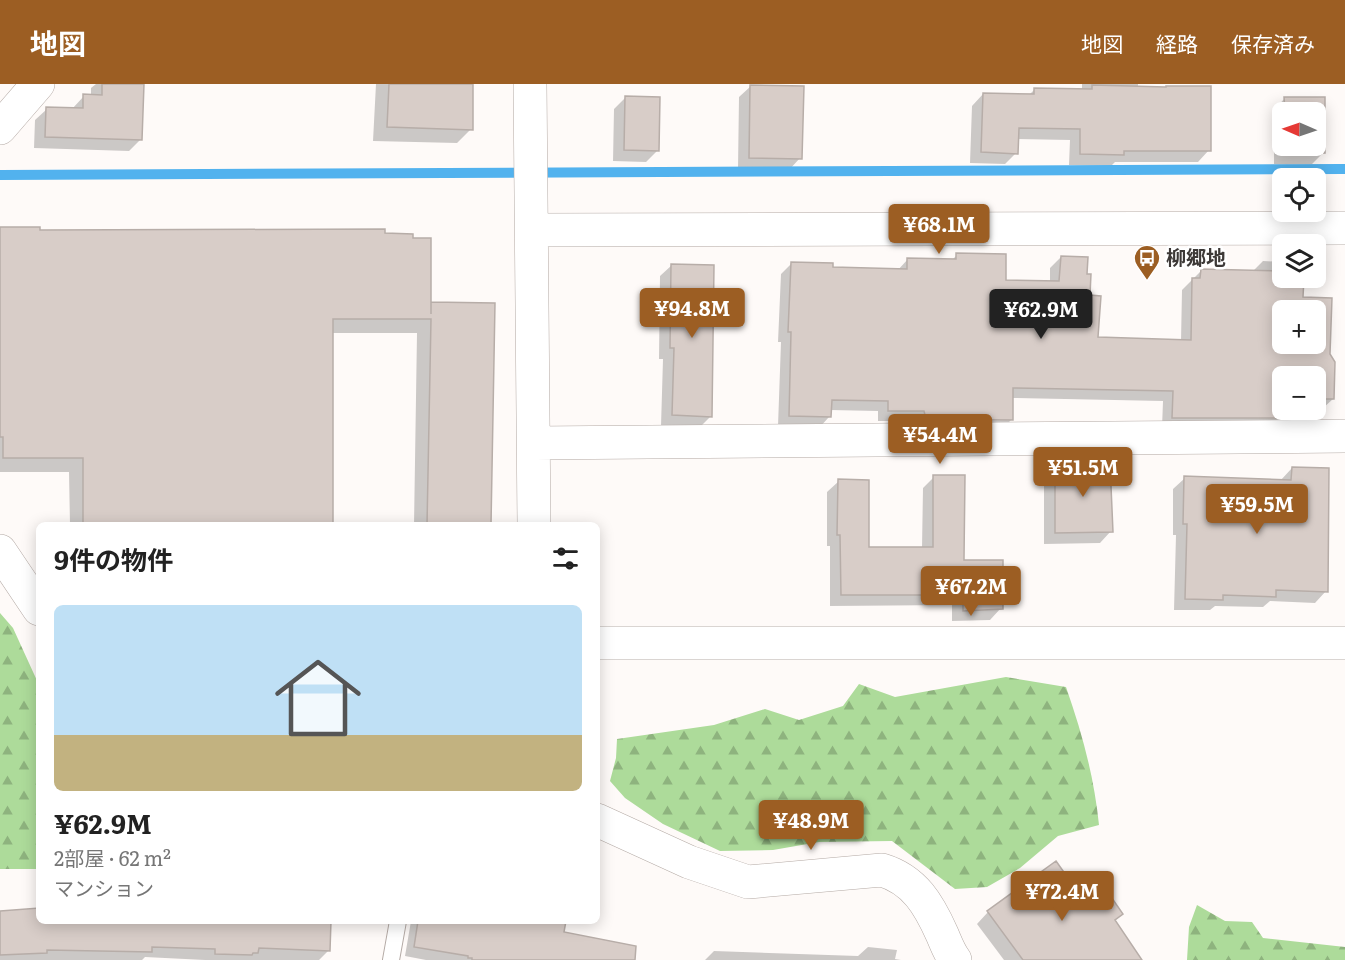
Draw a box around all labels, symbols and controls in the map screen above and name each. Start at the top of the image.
text: 地図 [30,21,86,63]
text: 地図 [1081,27,1123,58]
text: 経路 [1156,27,1198,58]
text: 保存済み [1231,27,1315,58]
north arrow [1272,102,1326,156]
map controls [1272,102,1326,420]
button: locate [1272,168,1326,222]
pin: ¥68.1M [890,204,988,255]
text: ¥68.1M [903,208,975,238]
button: layers [1272,234,1326,288]
place label: 柳郷地 [1166,241,1226,271]
bus stop icon: 柳郷地 [1132,243,1162,281]
pin: ¥94.8M [643,288,741,339]
pin: ¥62.9M [992,289,1090,340]
text: ¥94.8M [654,292,730,322]
text: ¥62.9M [1003,293,1079,323]
button: + [1272,300,1326,354]
button: − [1272,366,1326,420]
pin: ¥54.4M [891,414,989,465]
text: ¥54.4M [902,418,978,448]
pin: ¥51.5M [1034,447,1132,498]
text: ¥51.5M [1047,451,1119,481]
pin: ¥59.5M [1208,484,1306,535]
text: ¥59.5M [1220,488,1294,518]
text: 9件の物件 [54,539,173,578]
icon: filters [549,542,582,575]
pin: ¥67.2M [922,566,1020,617]
text: ¥67.2M [935,570,1007,600]
icon: home [264,644,372,752]
pin: ¥48.9M [762,800,860,851]
text: ¥62.9M [54,803,152,842]
text: ¥48.9M [773,804,849,834]
text: 2部屋 · 62 m² [54,842,171,872]
pin: ¥72.4M [1013,871,1111,922]
text: マンション [54,872,154,902]
text: ¥72.4M [1025,875,1099,905]

